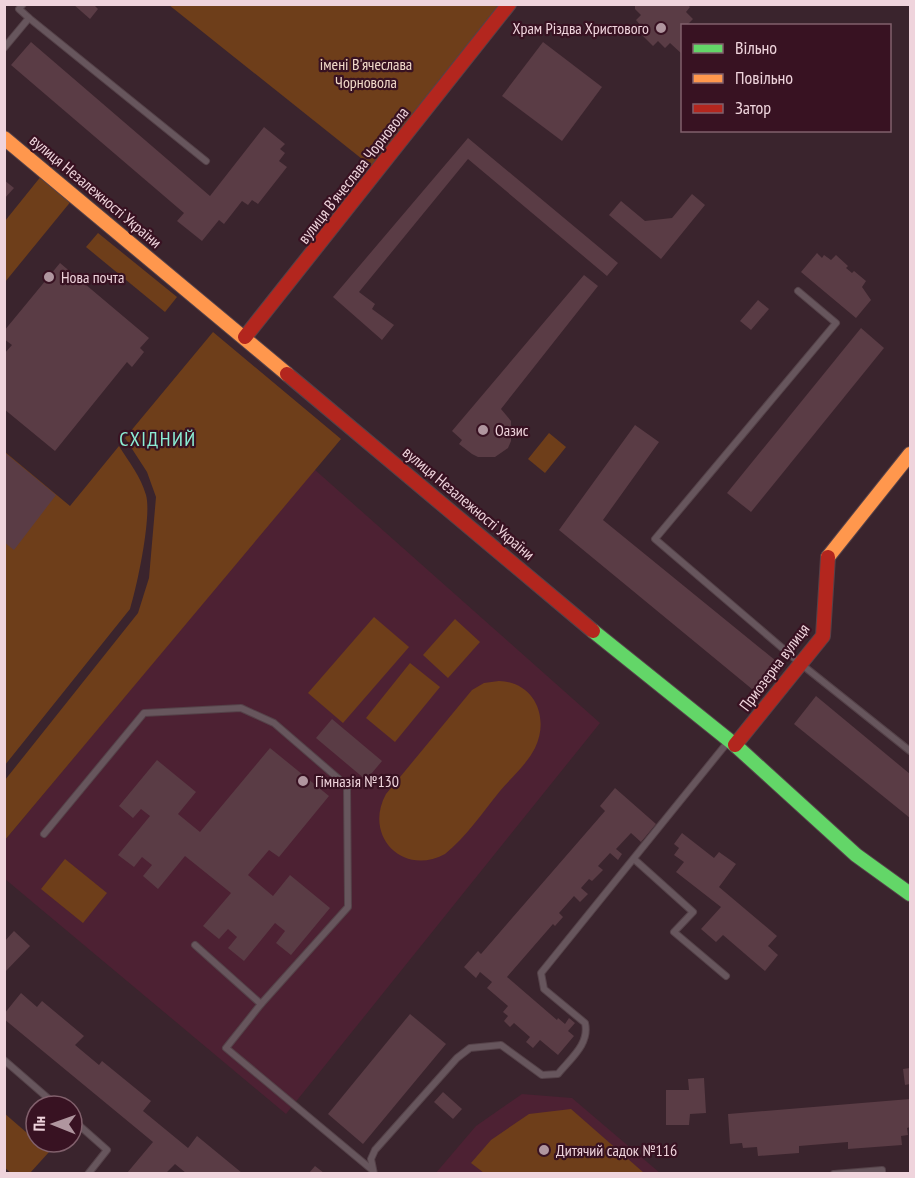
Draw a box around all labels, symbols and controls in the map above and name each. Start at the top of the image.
place label: Храм Різдва Христового [512,18,649,38]
marker: Храм Різдва Христового [654,21,668,35]
legend [681,24,891,132]
text: Вільно [735,36,777,59]
park label: імені В'ячеслава Чорновола [320,54,412,92]
text: Повільно [735,66,793,89]
text: Затор [735,96,771,119]
street label: вулиця Вʼячеслава Чорновола [293,103,413,247]
street label: вулиця Незалежності України [26,130,166,252]
place label: Нова почта [61,267,124,287]
marker: Нова почта [42,270,56,284]
place label: Оазис [495,420,529,440]
marker: Оазис [476,423,490,437]
district label: СХІДНИЙ [119,426,197,452]
street label: вулиця Незалежності України [399,442,539,564]
street label: Приозерна вулиця [735,619,813,715]
place label: Гімназія №130 [315,771,399,791]
marker: Гімназія №130 [296,774,310,788]
north arrow [24,1094,84,1154]
text: Пн [29,1116,49,1132]
place label: Дитячий садок №116 [556,1140,677,1160]
marker: Дитячий садок №116 [537,1143,551,1157]

